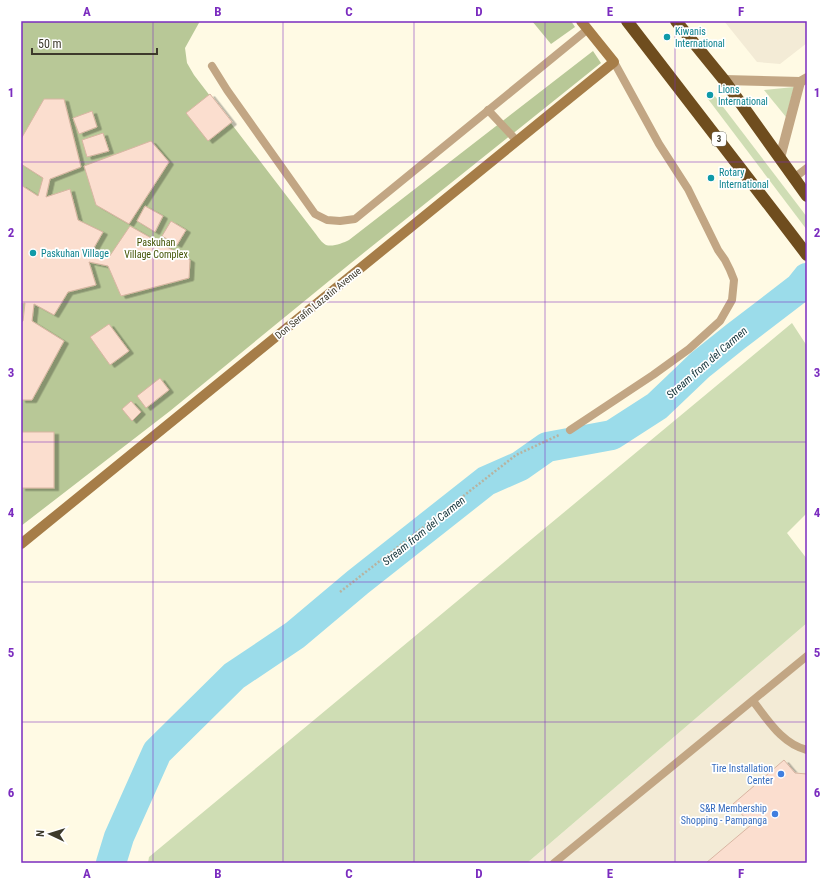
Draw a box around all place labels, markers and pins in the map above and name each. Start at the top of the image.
place label: Kiwanis International [675,26,725,49]
marker: Kiwanis International [662,32,672,42]
place label: Lions International [718,84,768,107]
marker: Lions International [705,90,715,100]
place label: Rotary International [719,167,769,190]
marker: Rotary International [706,173,716,183]
marker: Paskuhan Village [28,248,38,258]
place label: Paskuhan Village [41,248,109,259]
place label: Tire Installation Center [711,763,773,786]
marker: Tire Installation Center [776,769,786,779]
place label: S&R Membership Shopping - Pampanga [681,803,767,826]
marker: S&R Membership Shopping - Pampanga [770,809,780,819]

